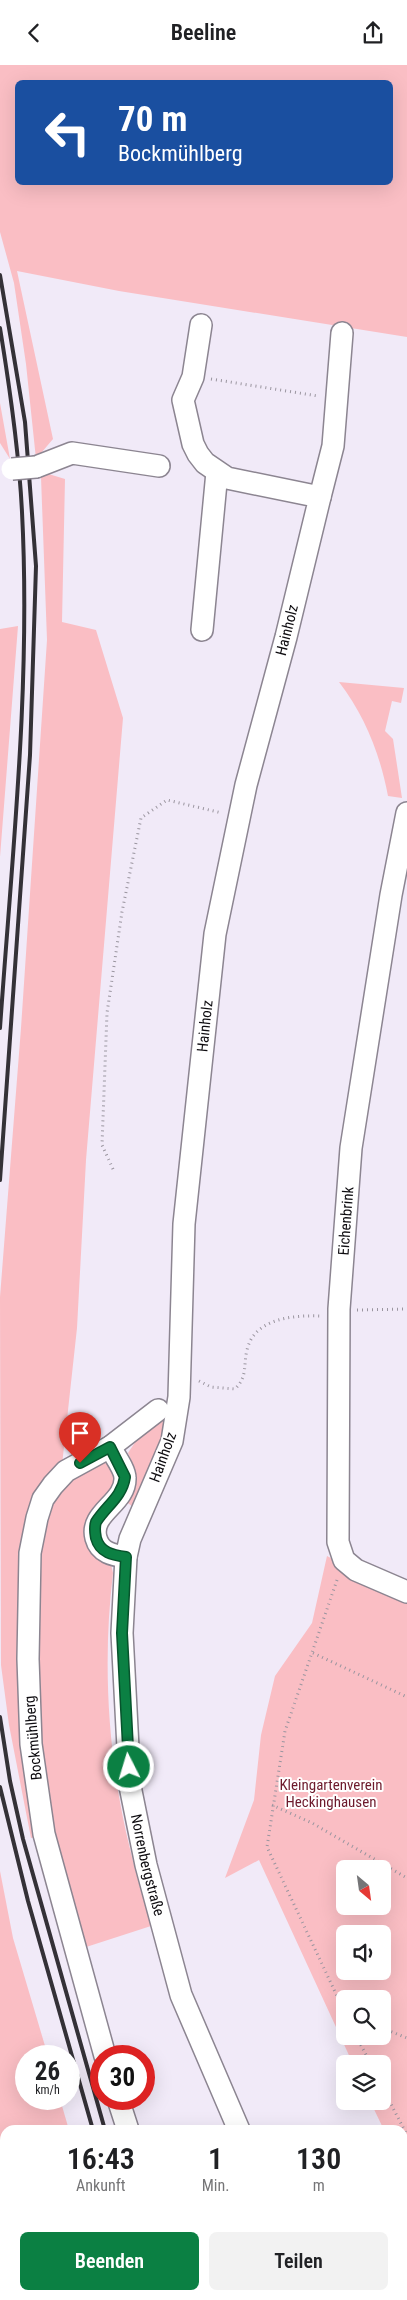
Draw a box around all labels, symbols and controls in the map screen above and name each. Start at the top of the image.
icon: back [20,19,48,47]
icon: share [359,19,387,47]
text: Beeline [171,20,236,45]
text: 70 m [118,99,187,140]
icon: left [35,100,100,165]
text: Bockmühlberg [118,141,243,166]
street label: Hainholz [272,603,302,657]
street label: Hainholz [193,999,217,1053]
street label: Eichenbrink [335,1186,357,1256]
pin [59,1412,101,1463]
icon: arrive [66,1419,94,1447]
street label: Hainholz [146,1429,180,1485]
street label: Bockmühlberg [20,1695,46,1781]
position arrow [102,1740,154,1792]
park label: Kleingartenverein Heckinghausen [279,1776,383,1811]
street label: Norrenbergstraße [127,1812,168,1918]
north arrow [336,1860,391,1915]
map controls [336,1860,391,2110]
button: sound [336,1925,391,1980]
button: search [336,1990,391,2045]
speed limit sign: 30 [90,2045,155,2110]
button: layers [336,2055,391,2110]
text: 26 [35,2057,60,2086]
text: km/h [35,2083,60,2097]
text: 16:43 [67,2141,135,2176]
text: 1 [208,2141,223,2176]
text: 130 [296,2141,341,2176]
text: Ankunft [76,2176,126,2195]
text: Min. [202,2176,229,2195]
text: m [313,2176,325,2195]
button: Beenden [20,2232,199,2290]
button: Teilen [209,2232,388,2290]

